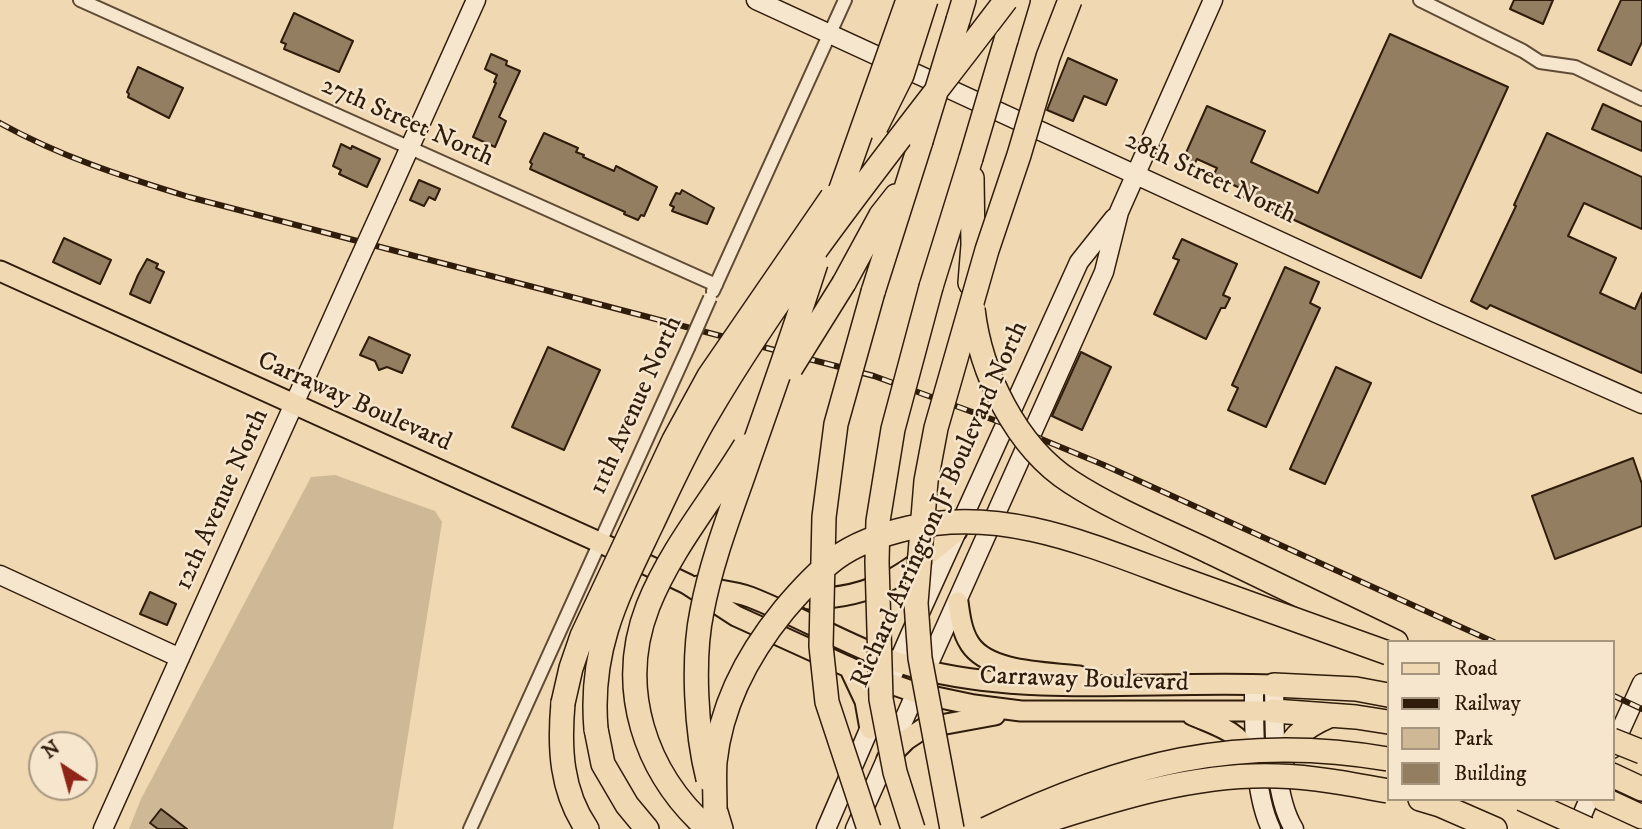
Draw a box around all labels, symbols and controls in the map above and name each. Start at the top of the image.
street label: 27th Street North [316,71,498,175]
street label: 28th Street North [1119,126,1301,232]
street label: 11th Avenue North [584,312,690,500]
street label: Richard Arrington Jr Boulevard North [846,317,1036,693]
street label: Carraway Boulevard [252,346,456,460]
street label: 12th Avenue North [169,404,277,596]
legend [1386,640,1614,801]
text: Road [1454,656,1498,682]
street label: Carraway Boulevard [979,662,1189,700]
text: Railway [1454,691,1521,717]
text: Park [1454,726,1493,752]
north arrow [28,731,98,801]
text: N [38,736,65,764]
text: Building [1454,761,1526,787]

